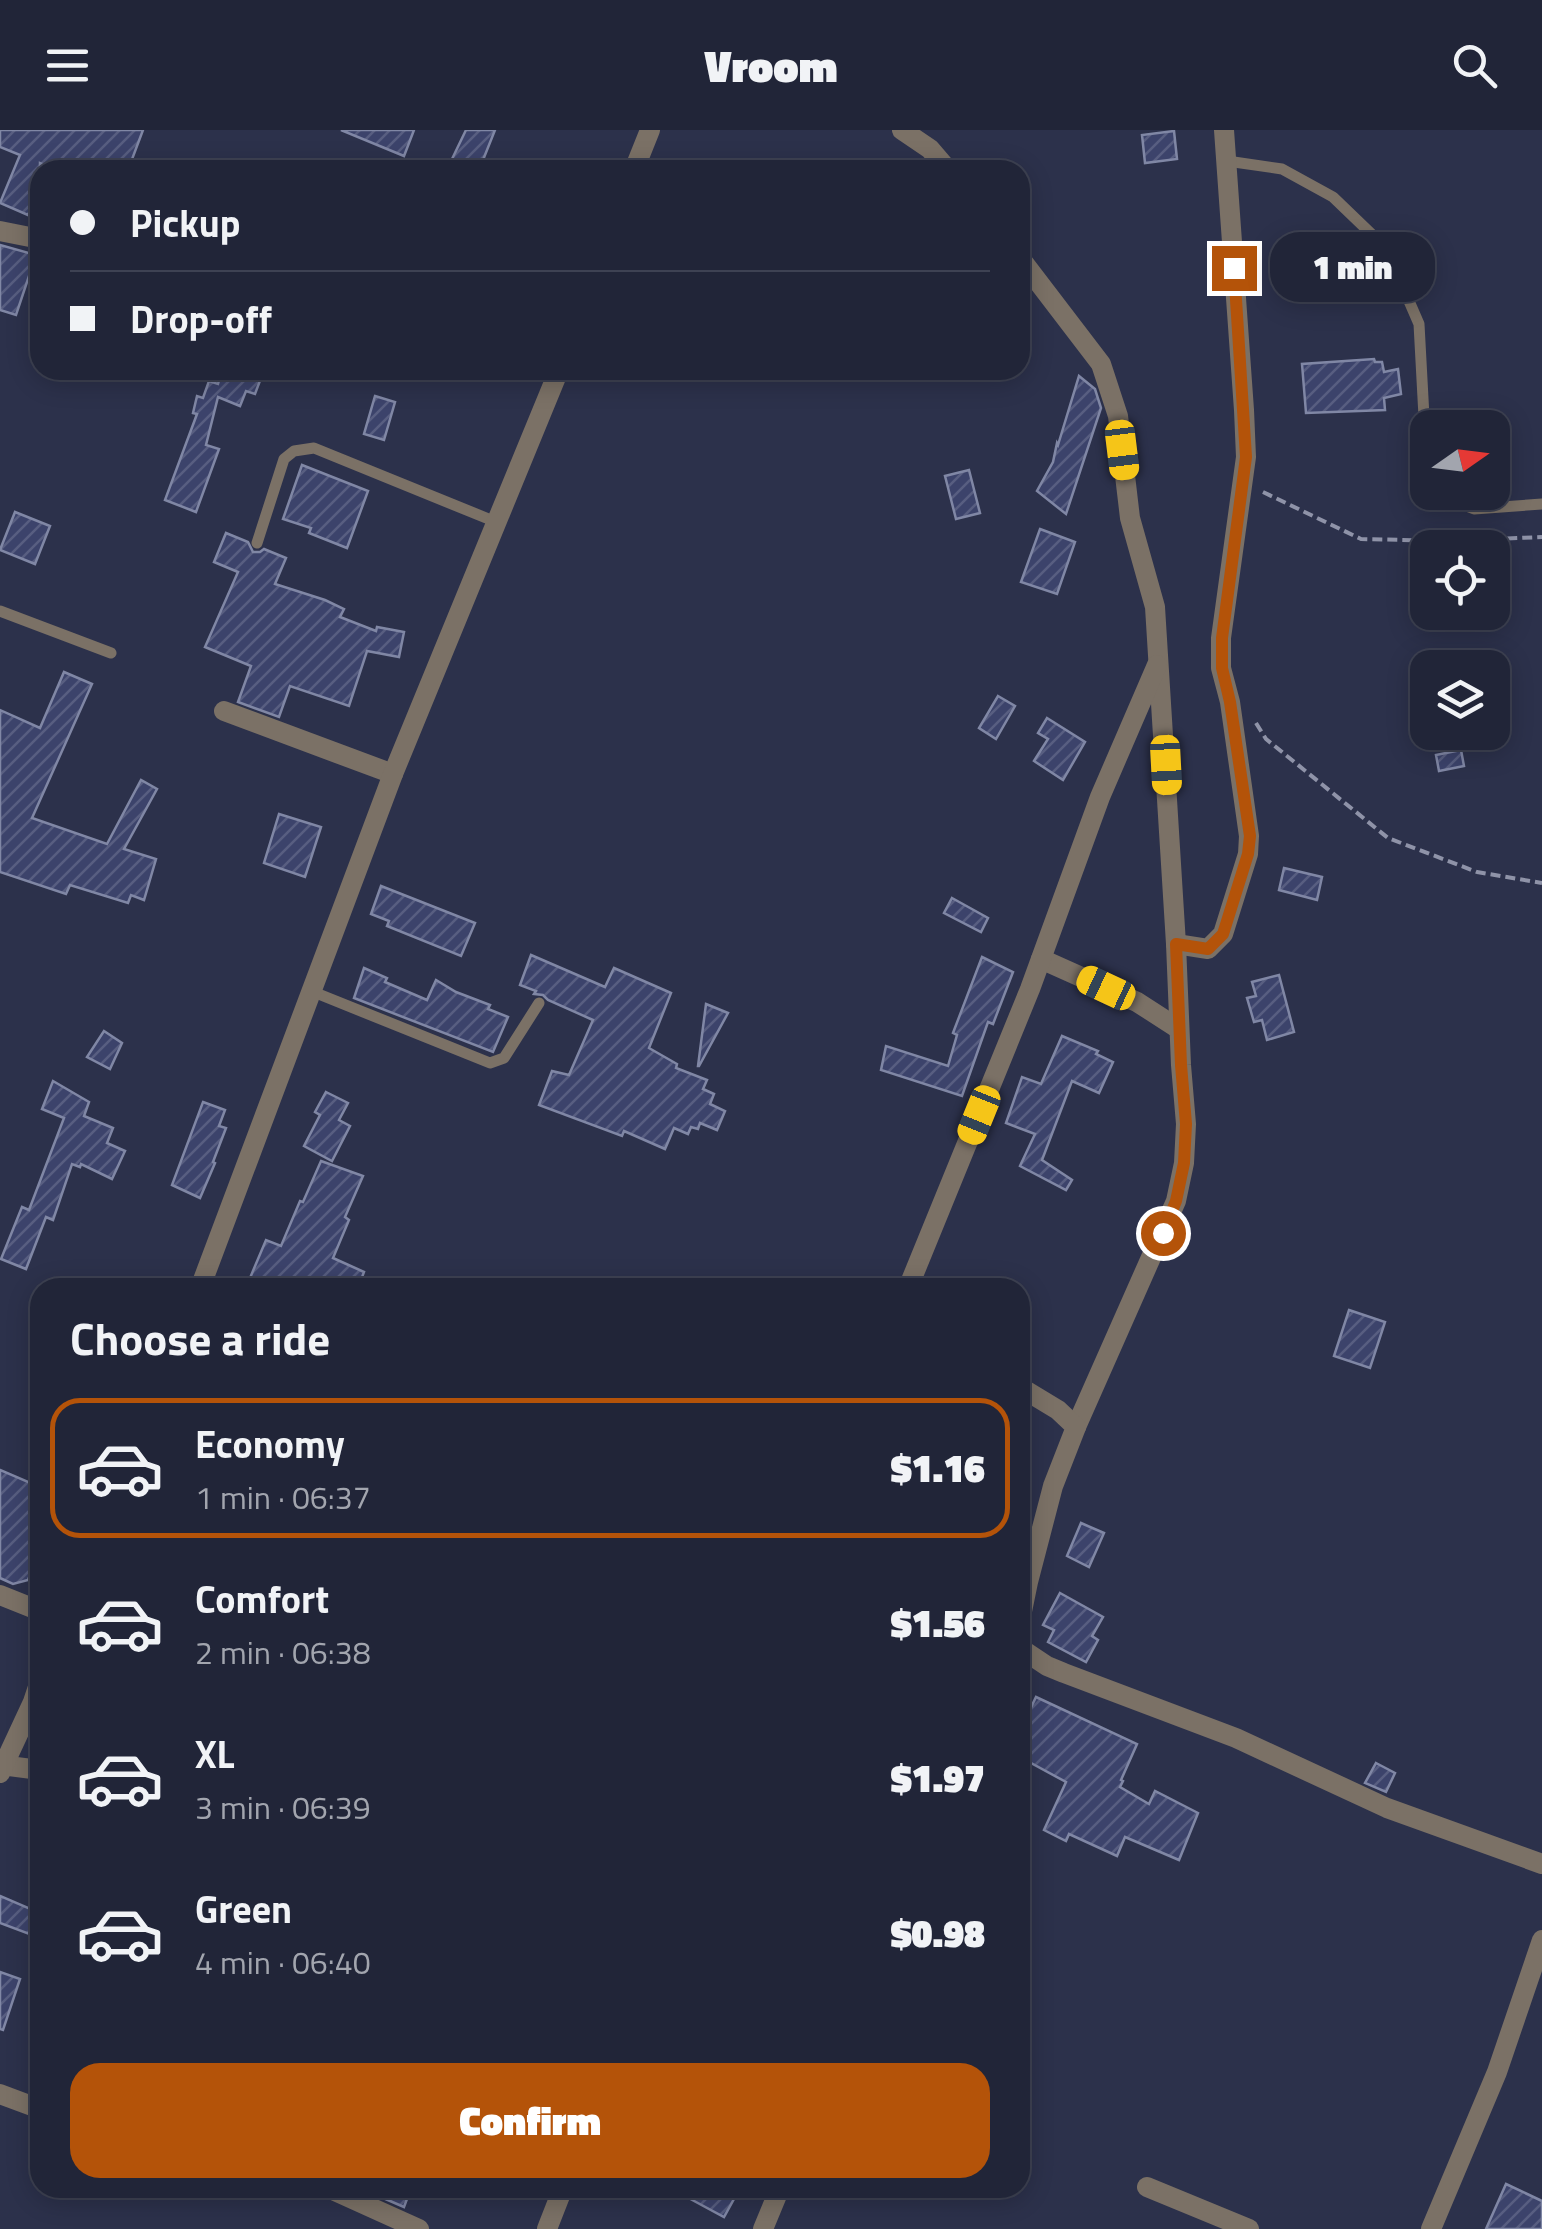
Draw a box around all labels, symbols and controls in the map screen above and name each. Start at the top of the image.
text: Vroom [705,31,837,99]
icon: menu [40,38,95,93]
icon: search [1447,38,1502,93]
text: Pickup [130,194,240,252]
callout: 1 min [1269,233,1434,303]
text: 1 min [1313,243,1392,291]
route end [1212,246,1257,291]
text: Drop-off [130,290,272,348]
north arrow [1410,410,1510,510]
map controls [1410,410,1510,750]
car [1103,418,1141,482]
button: locate [1410,530,1510,630]
button: layers [1410,650,1510,750]
car [1149,734,1183,796]
car [1072,962,1140,1014]
car [954,1082,1004,1148]
route start [1141,1211,1186,1256]
text: Choose a ride [70,1304,330,1372]
text: Economy [195,1415,345,1473]
icon: car [75,1423,165,1513]
text: $1.16 [891,1439,985,1497]
text: 1 min · 06:37 [195,1473,371,1521]
text: Comfort [195,1570,329,1628]
icon: car [75,1578,165,1668]
text: $1.56 [891,1594,985,1652]
text: 2 min · 06:38 [195,1628,371,1676]
text: XL [195,1725,235,1783]
icon: car [75,1733,165,1823]
text: $1.97 [891,1749,985,1807]
text: 3 min · 06:39 [195,1783,371,1831]
text: Green [195,1880,292,1938]
icon: car [75,1888,165,1978]
text: $0.98 [891,1904,985,1962]
text: 4 min · 06:40 [195,1938,371,1986]
button: Confirm [70,2063,990,2178]

